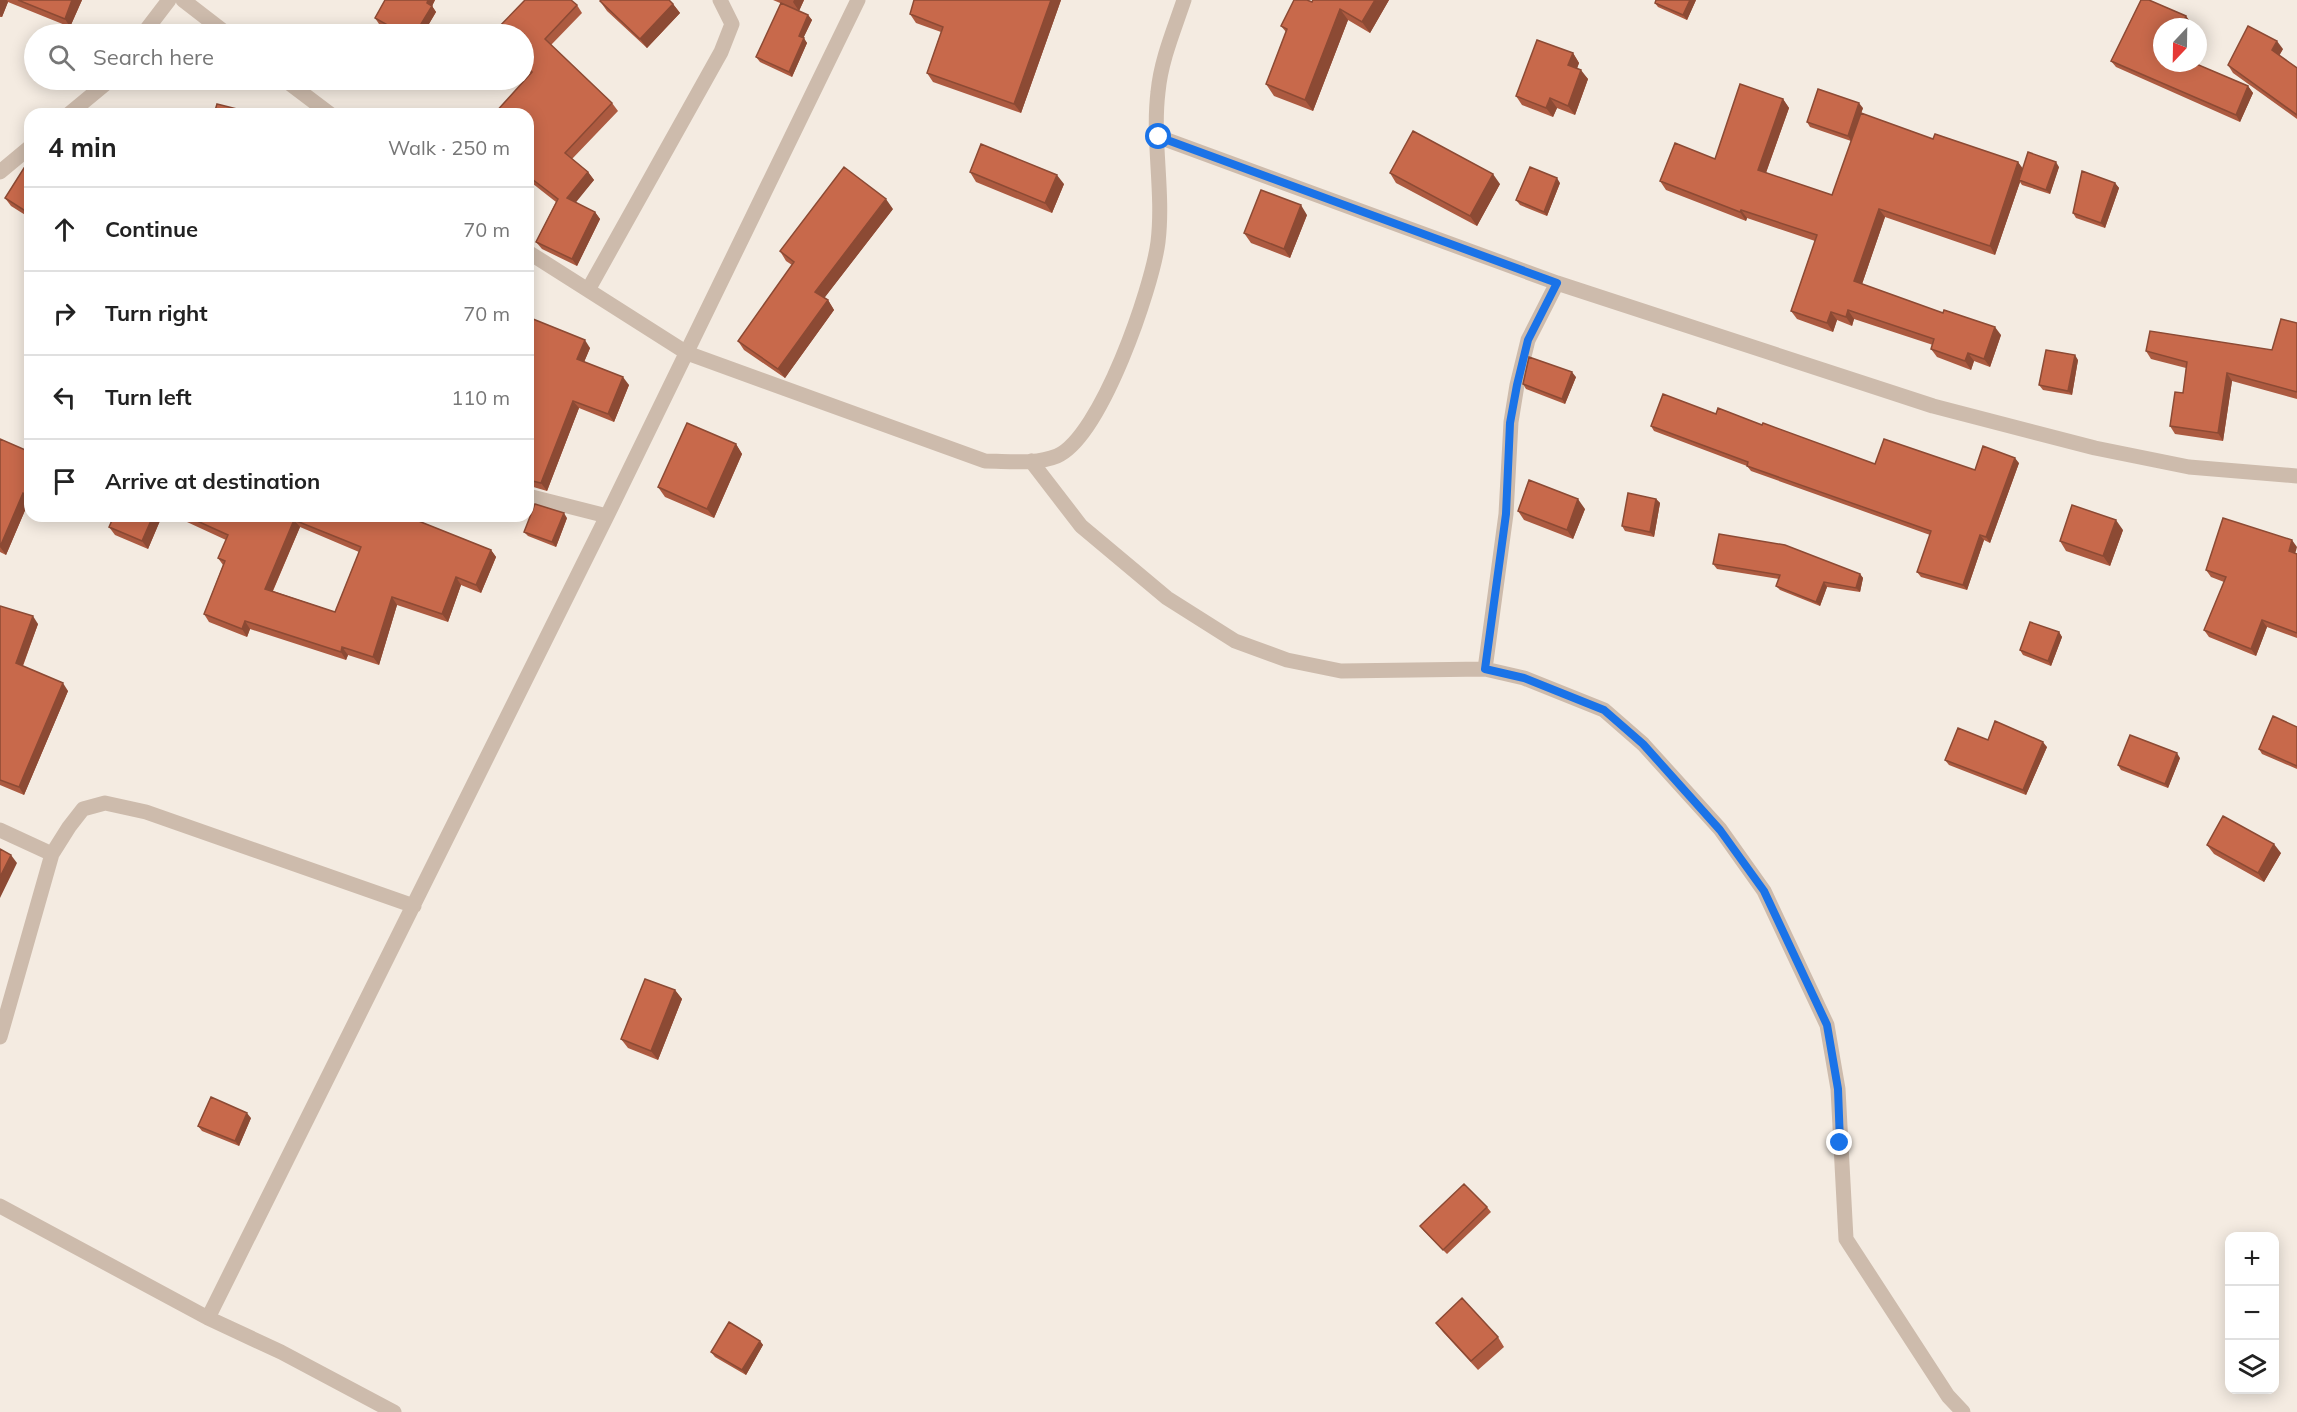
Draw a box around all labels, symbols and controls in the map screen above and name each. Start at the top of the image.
north arrow [2153,18,2207,72]
search box [24,24,534,90]
icon: search [45,41,78,74]
text: Search here [93,43,214,71]
route start [1145,123,1171,149]
text: 4 min [48,131,117,164]
text: Walk · 250 m [388,135,510,160]
icon: ahead [48,213,81,246]
text: Continue [105,215,198,243]
text: 70 m [463,217,510,242]
icon: right [48,297,81,330]
text: Turn right [105,299,208,327]
text: 70 m [463,301,510,326]
icon: left [48,381,81,414]
text: Turn left [105,383,192,411]
text: 110 m [451,385,510,410]
icon: arrive [48,465,81,498]
text: Arrive at destination [105,467,320,495]
route end [1826,1129,1852,1155]
map controls [2225,1232,2279,1394]
button: + [2225,1232,2279,1286]
button: − [2225,1286,2279,1340]
button: layers [2225,1340,2279,1394]

